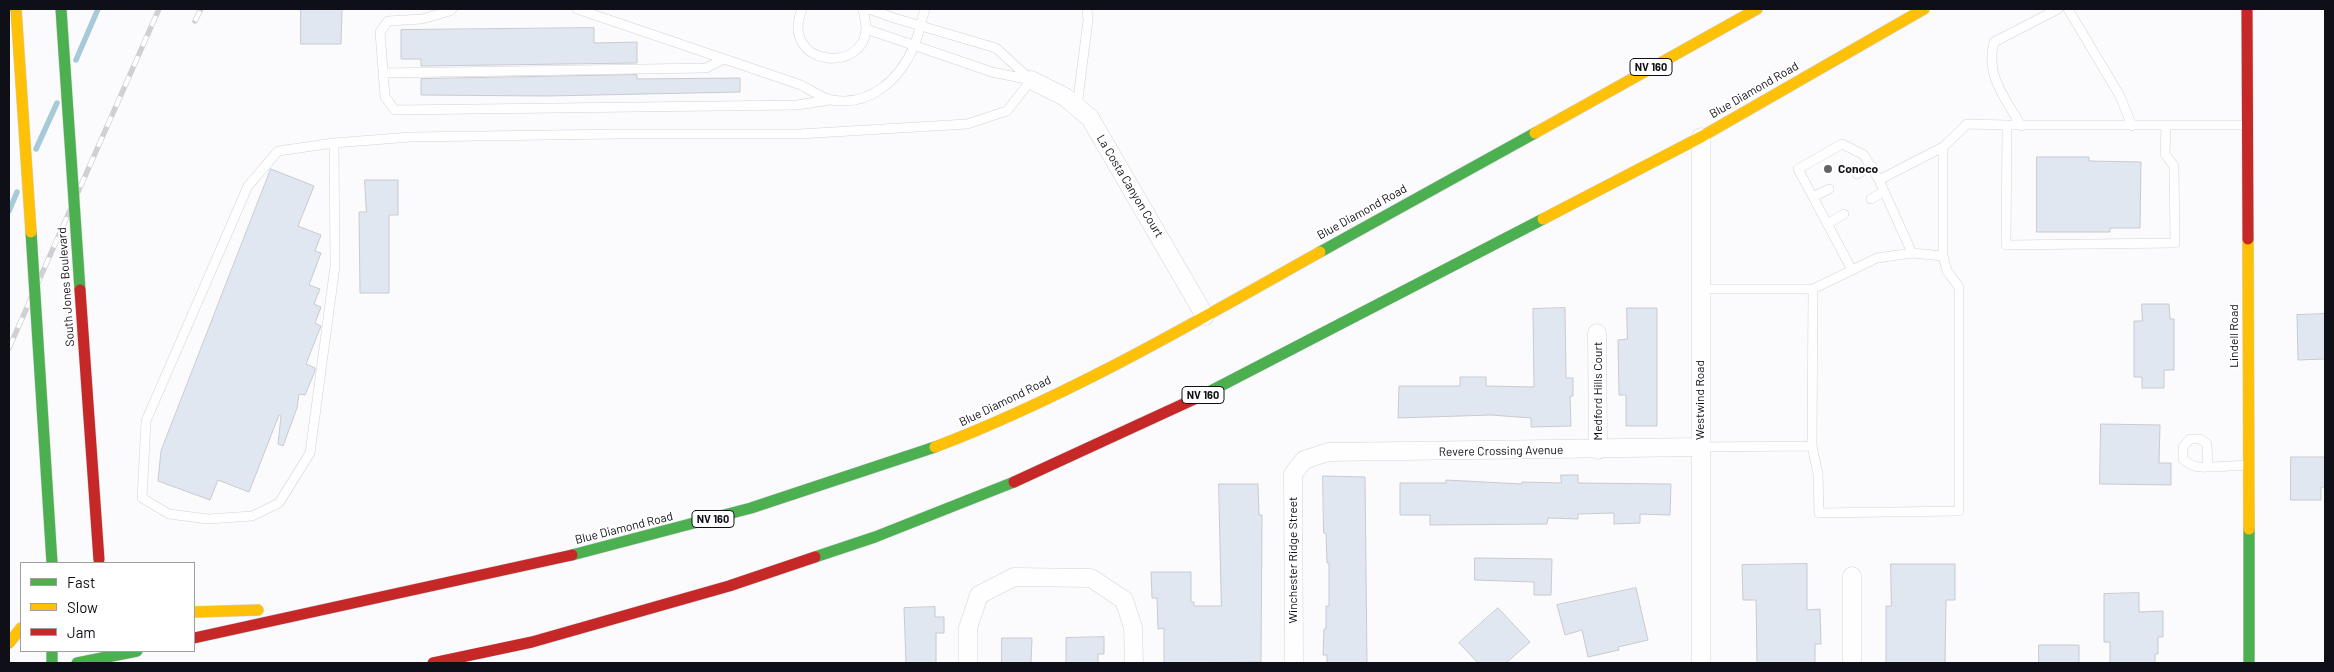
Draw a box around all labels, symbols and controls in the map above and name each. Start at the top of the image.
road number: NV 160 [1630,58,1672,76]
street label: Blue Diamond Road [1707,59,1801,121]
street label: La Costa Canyon Court [1094,132,1166,240]
place label: Conoco [1838,162,1878,176]
marker: Conoco [1822,163,1834,175]
street label: Blue Diamond Road [1315,181,1409,243]
street label: South Jones Boulevard [55,227,77,347]
street label: Lindell Road [2227,304,2241,368]
street label: Medford Hills Court [1591,342,1605,440]
street label: Westwind Road [1693,360,1707,440]
street label: Blue Diamond Road [957,373,1053,429]
road number: NV 160 [1182,386,1224,404]
street label: Revere Crossing Avenue [1439,443,1563,459]
street label: Winchester Ridge Street [1286,497,1300,623]
street label: Blue Diamond Road [574,509,674,547]
road number: NV 160 [692,510,734,528]
legend [20,562,195,652]
text: Fast [67,573,95,591]
text: Slow [67,598,98,616]
text: Jam [67,623,96,641]

